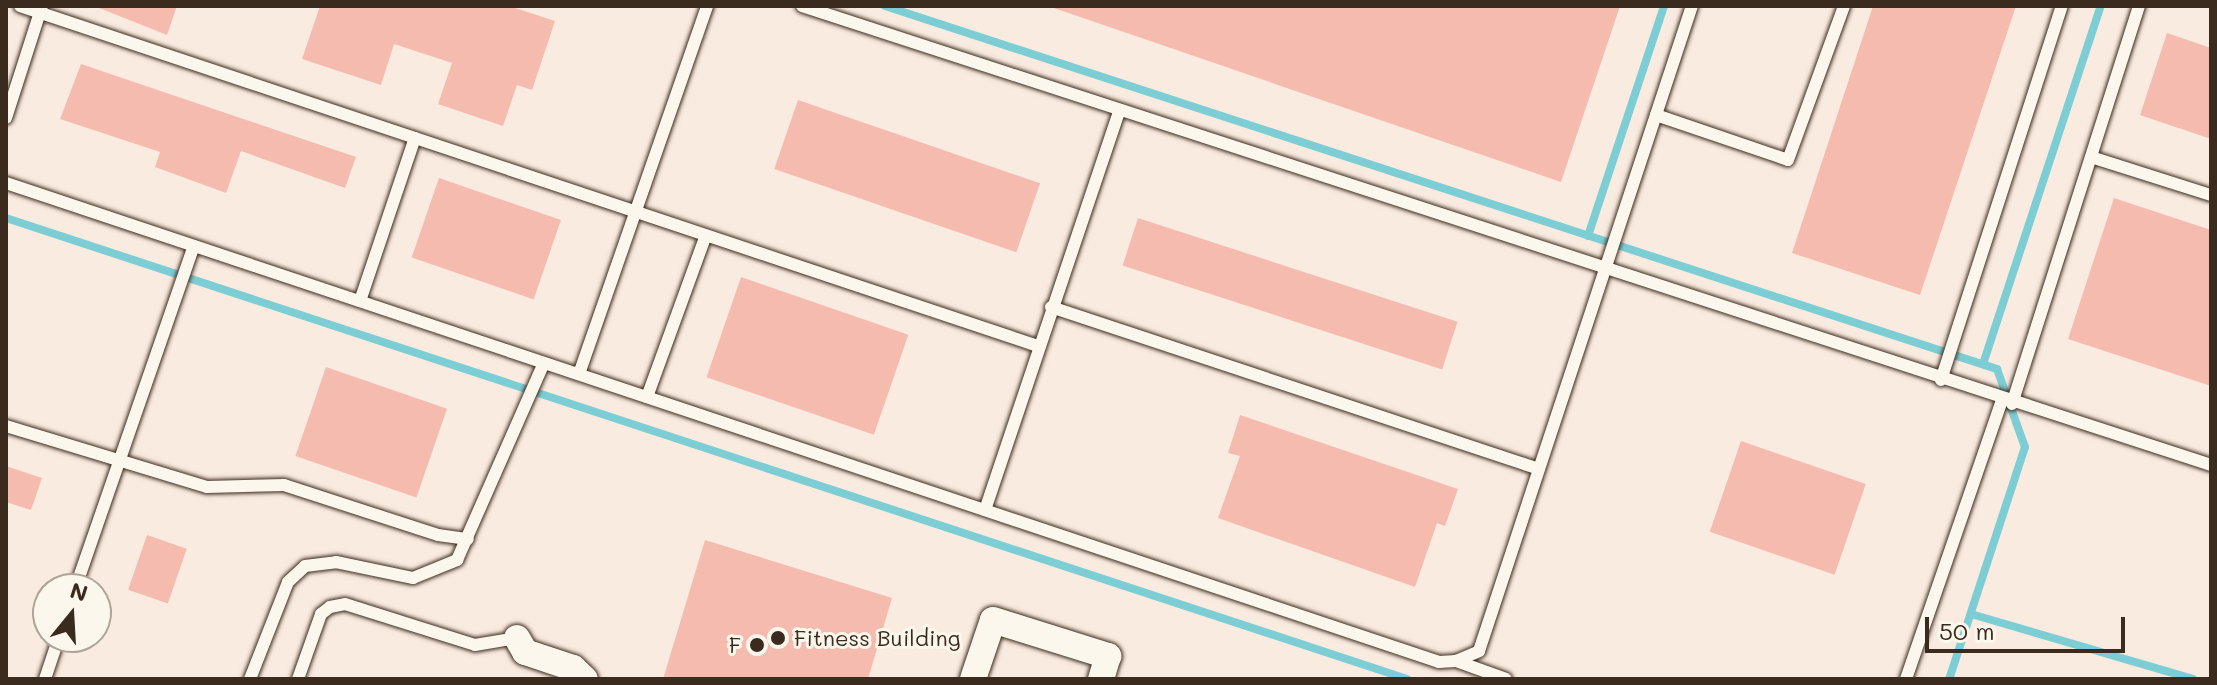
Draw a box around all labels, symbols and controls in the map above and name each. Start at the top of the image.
north arrow [32,573,112,653]
text: N [67,575,91,608]
scale bar [1929,601,2129,651]
text: 50 m [1939,615,1995,646]
place label: Fitness Building [794,625,961,651]
marker: Fitness Building [769,629,787,647]
place label: F [729,632,741,658]
marker: F [748,636,766,654]

